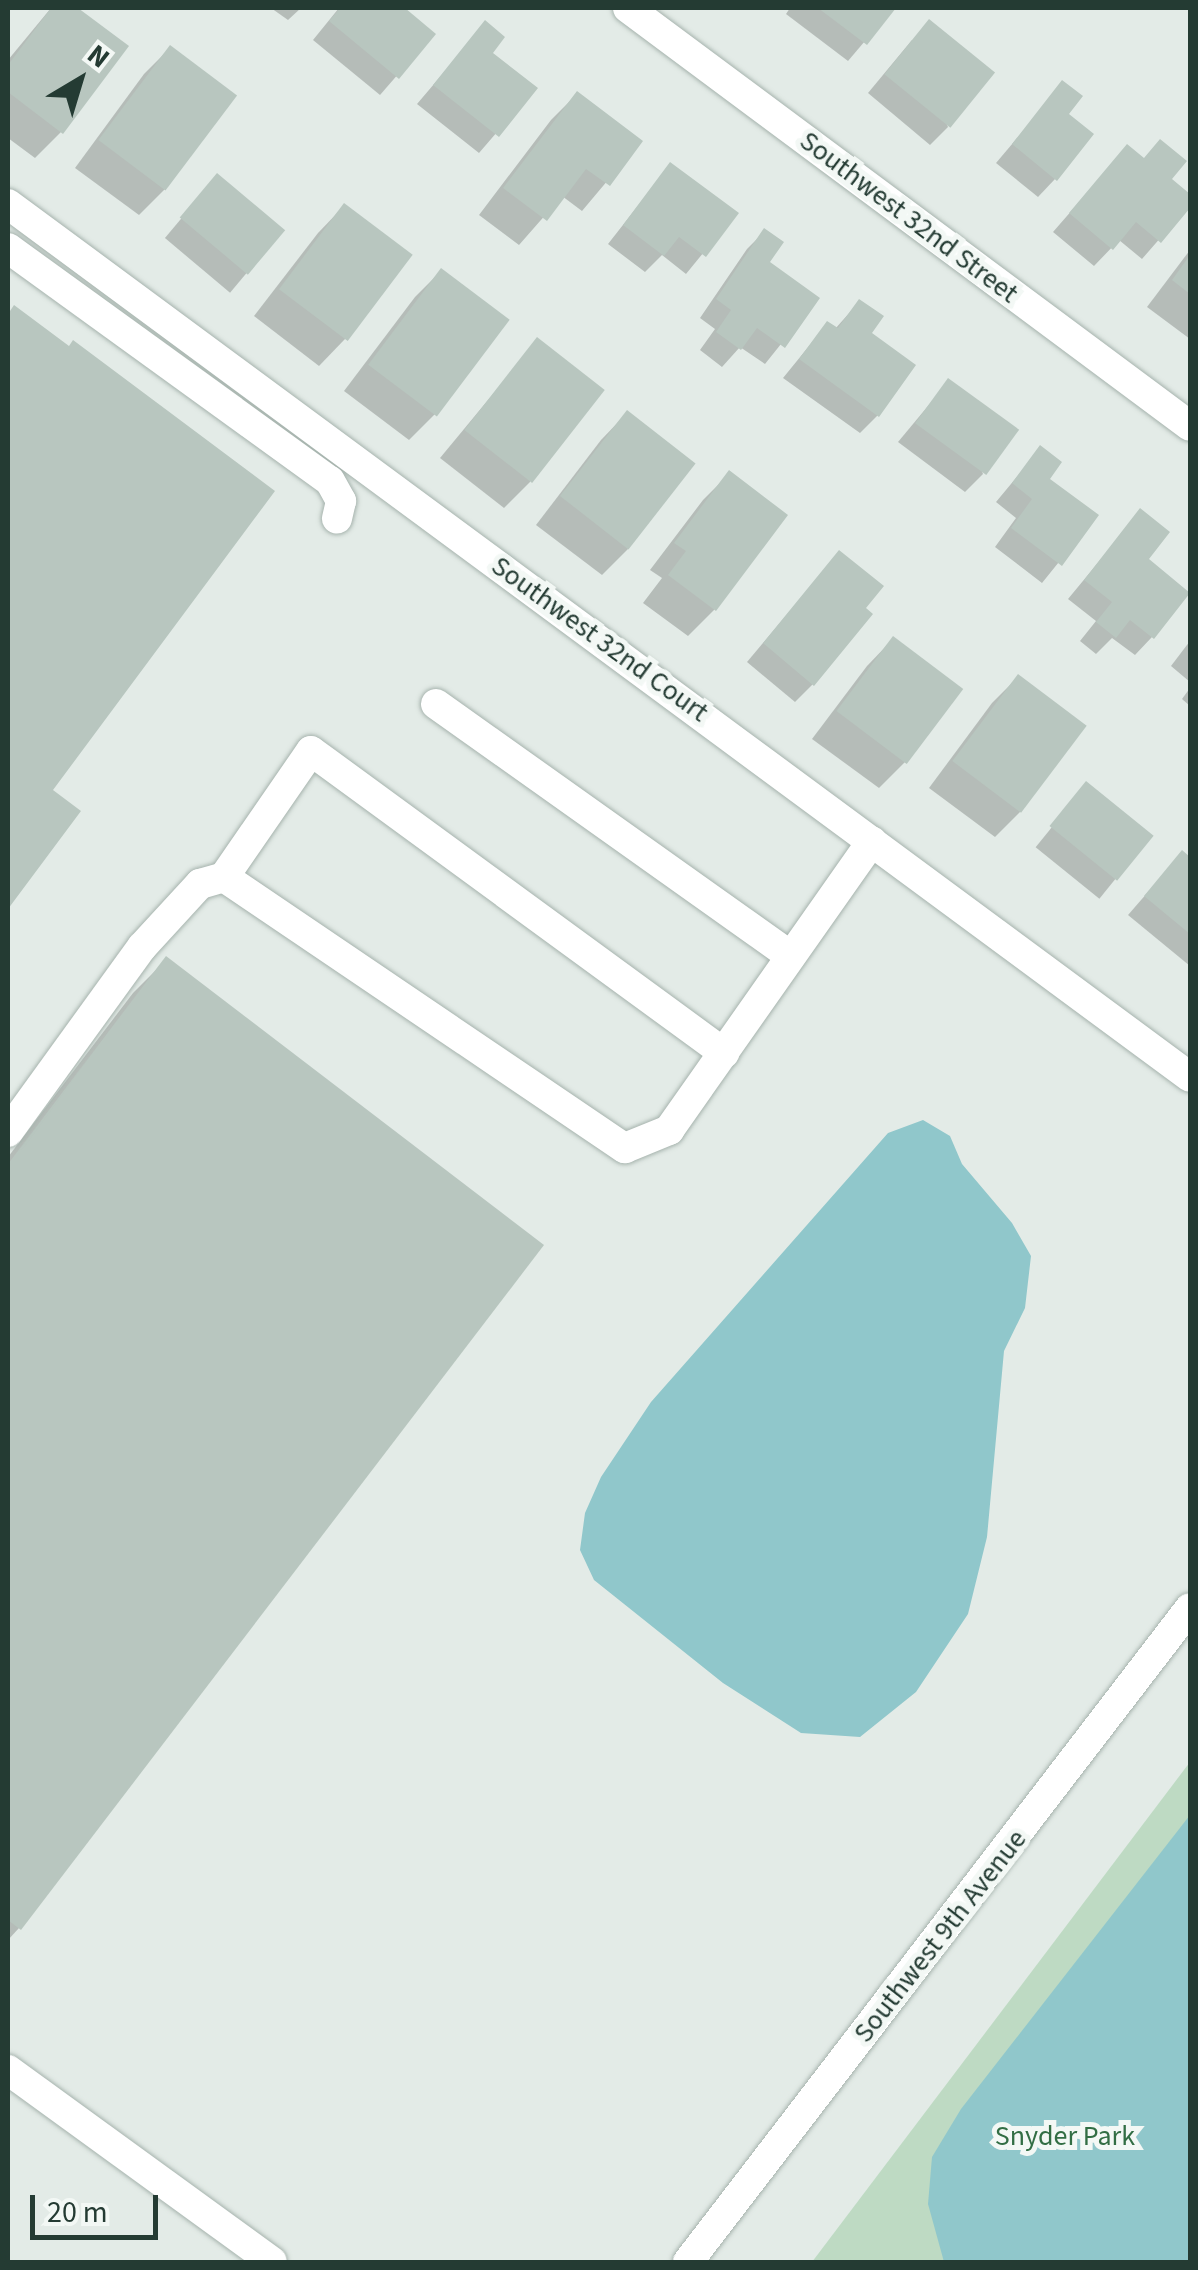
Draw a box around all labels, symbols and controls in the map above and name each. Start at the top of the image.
north arrow [30,30,130,130]
text: N [79,35,118,78]
street label: Southwest 32nd Street [793,124,1025,310]
street label: Southwest 32nd Court [485,549,715,729]
street label: Southwest 9th Avenue [847,1823,1033,2049]
park label: Snyder Park [995,2119,1135,2153]
scale bar [35,2175,162,2237]
text: 20 m [47,2191,108,2234]

